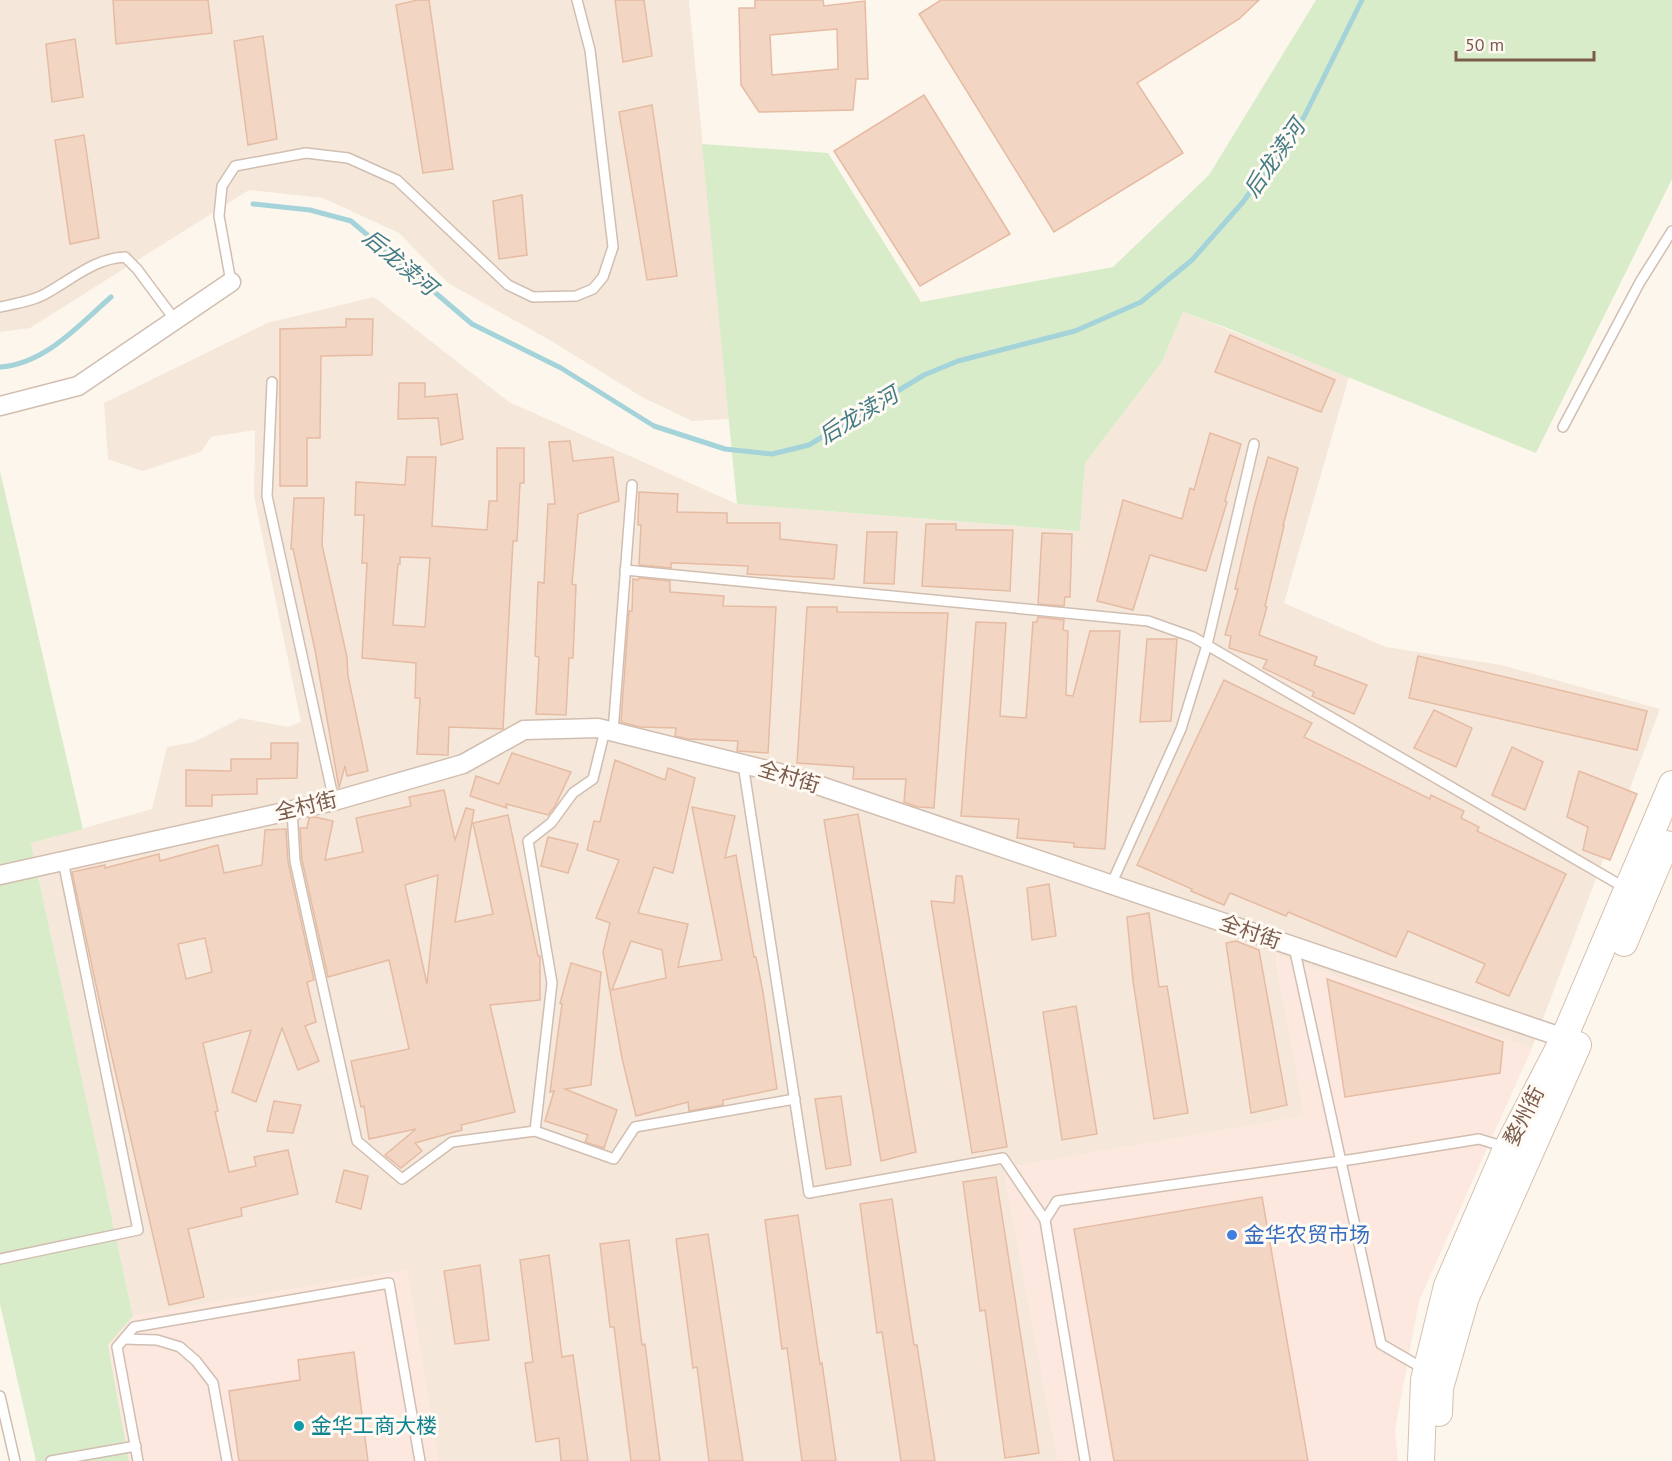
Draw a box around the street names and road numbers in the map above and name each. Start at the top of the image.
street label: 全村街 [755,754,823,799]
street label: 全村街 [272,785,340,826]
street label: 全村街 [1216,909,1284,955]
street label: 婺州街 [1497,1082,1550,1150]

